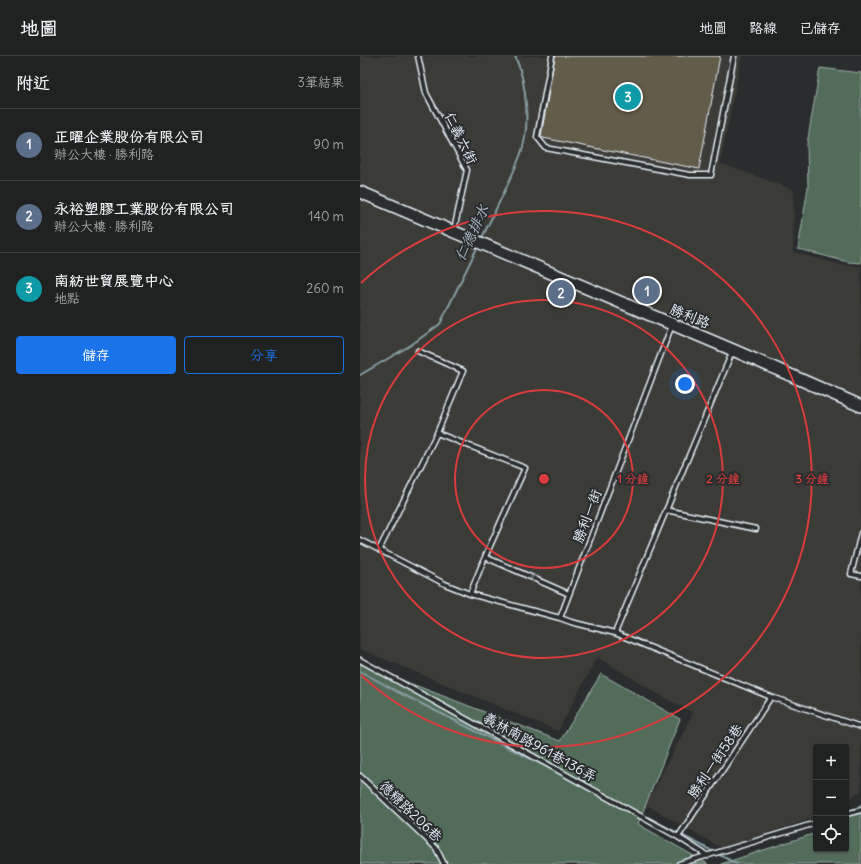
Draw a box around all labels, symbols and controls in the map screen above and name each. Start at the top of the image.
text: 地圖 [20,16,58,40]
text: 地圖 [699,19,727,37]
text: 路線 [749,19,777,37]
text: 已儲存 [799,19,841,37]
text: 附近 [16,72,50,94]
text: 3筆結果 [298,74,344,91]
pin: 3 [615,82,641,112]
street label: 仁義六街 [441,109,481,167]
text: 正曜企業股份有限公司 [54,127,204,146]
text: 1 [26,136,32,153]
text: 90 m [313,136,344,153]
text: 辦公大樓 · 勝利路 [54,146,154,163]
text: 永裕塑膠工業股份有限公司 [54,199,234,218]
water label: 仁德排水 [450,201,493,264]
text: 2 [25,208,33,225]
text: 140 m [308,208,344,225]
text: 辦公大樓 · 勝利路 [54,218,154,235]
text: 南紡世貿展覽中心 [54,271,174,290]
pin: 1 [634,276,660,306]
pin: 2 [548,278,574,308]
text: 3 [25,280,33,297]
text: 260 m [306,280,344,297]
text: 地點 [54,290,80,307]
street label: 勝利路 [667,300,713,332]
button: 儲存 [16,336,176,374]
button: 分享 [184,336,344,374]
your location [675,374,695,394]
text: 1 分鐘 [617,471,649,486]
text: 2 分鐘 [706,471,740,486]
text: 3 分鐘 [795,471,829,486]
centre of rings [537,472,551,486]
street label: 勝利一街 [569,487,605,545]
one-way arrow [530,575,538,583]
street label: 義林南路961巷136弄 [480,708,600,786]
street label: 勝利一街58巷 [683,719,747,802]
map controls [813,744,849,852]
button: + [813,744,849,780]
street label: 德糖路206巷 [376,776,447,846]
button: − [813,780,849,816]
button: locate [813,816,849,852]

